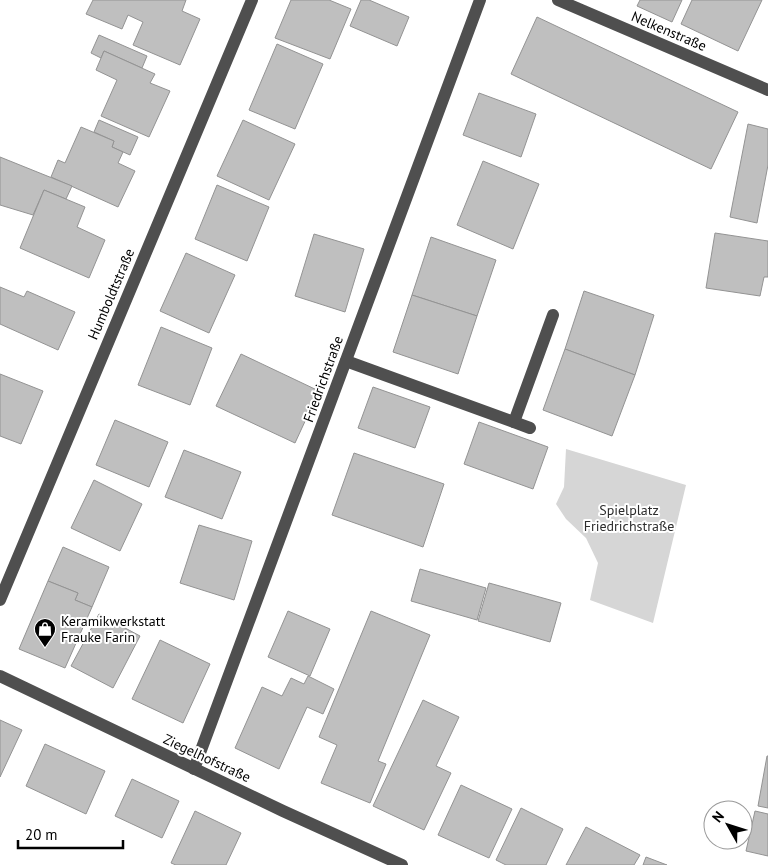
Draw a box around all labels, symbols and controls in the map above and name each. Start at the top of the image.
street label: Nelkenstraße [629,7,709,55]
street label: Humboldtstraße [84,246,138,342]
street label: Friedrichstraße [299,333,347,425]
park label: Spielplatz Friedrichstraße [584,501,674,535]
place label: Keramikwerkstatt Frauke Farin [61,612,166,646]
shop icon: Keramikwerkstatt Frauke Farin [33,617,57,648]
street label: Ziegelhofstraße [160,730,254,786]
north arrow [703,800,753,850]
text: N [708,808,728,826]
scale bar [18,818,122,850]
text: 20 m [25,825,58,844]

